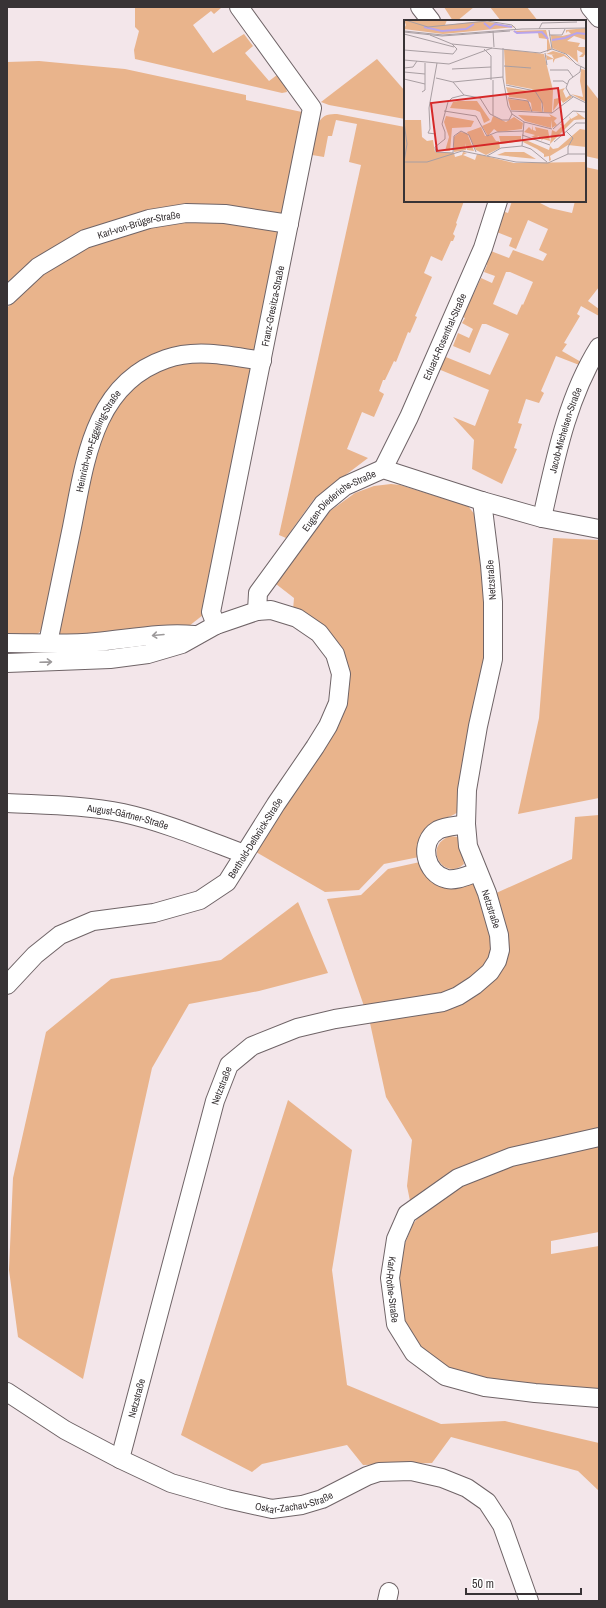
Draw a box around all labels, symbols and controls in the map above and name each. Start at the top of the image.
inset map [404,20,586,202]
street label: Karl-von-Brüger-Straße [96,207,182,241]
street label: Franz-Gresitza-Straße [258,264,287,348]
street label: Eduard-Rosenthal-Straße [420,291,469,382]
street label: Jacob-Michelsen-Straße [546,385,584,474]
street label: Heinrich-von-Eggeling-Straße [72,387,124,493]
street label: Eugen-Diederichs-Straße [299,466,378,534]
street label: Netzstraße [483,559,499,600]
one-way arrow [152,631,165,639]
one-way arrow [39,658,52,665]
street label: Berthold-Delbrück-Straße [225,794,285,881]
street label: August-Gärtner-Straße [85,801,171,832]
street label: Netzstraße [479,888,504,930]
street label: Netzstraße [208,1064,235,1106]
street label: Karl-Rothe-Straße [383,1256,402,1324]
street label: Netzstraße [125,1377,148,1419]
street label: Oskar-Zachau-Straße [254,1488,335,1516]
scale bar [466,1570,581,1596]
text: 50 m [472,1576,494,1592]

